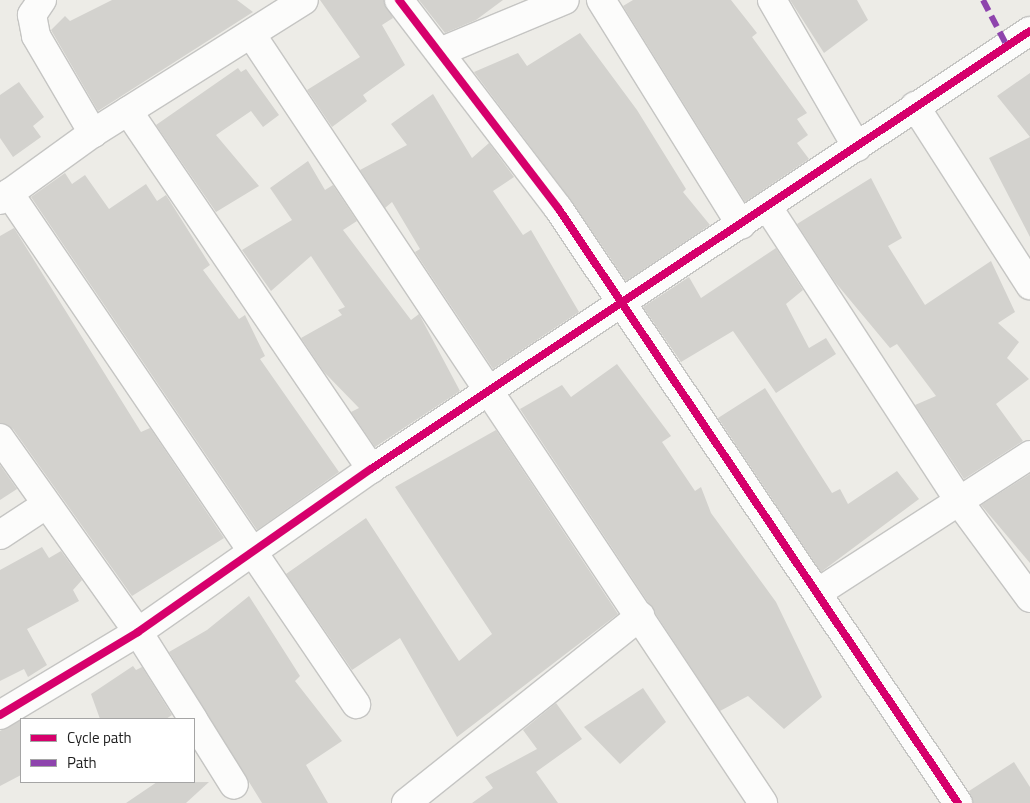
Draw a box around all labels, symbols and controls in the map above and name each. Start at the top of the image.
legend [20,718,195,783]
text: Cycle path [67,726,132,749]
text: Path [67,751,97,774]

